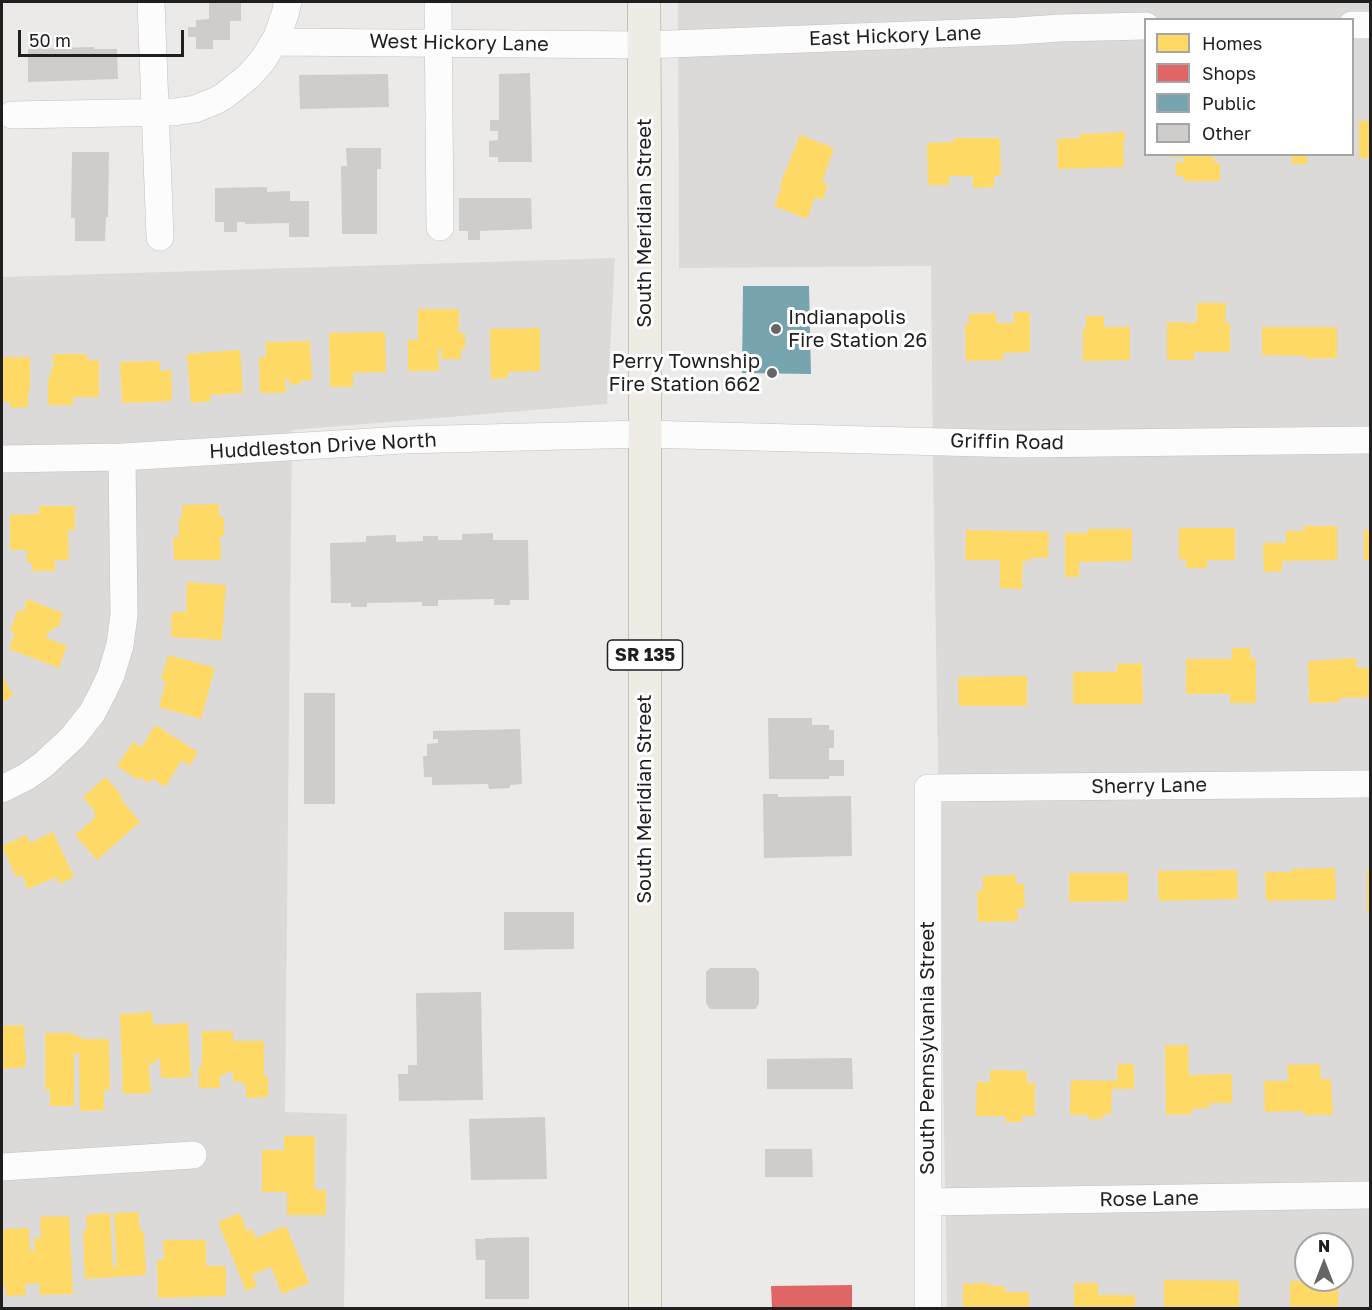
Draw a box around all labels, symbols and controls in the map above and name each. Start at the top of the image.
scale bar [21,18,188,56]
legend [1144,18,1354,156]
street label: East Hickory Lane [808,21,982,51]
text: 50 m [29,29,71,51]
street label: West Hickory Lane [369,29,549,57]
text: Homes [1202,32,1262,54]
text: Shops [1202,62,1256,84]
text: Public [1202,92,1256,114]
street label: South Meridian Street [633,118,657,328]
text: Other [1202,122,1251,144]
place label: Indianapolis Fire Station 26 [788,306,927,353]
marker: Indianapolis Fire Station 26 [769,322,783,336]
place label: Perry Township Fire Station 662 [609,350,760,397]
marker: Perry Township Fire Station 662 [765,366,779,380]
street label: Huddleston Drive North [209,428,437,464]
street label: Griffin Road [950,429,1064,455]
road number: SR 135 [608,640,682,670]
street label: South Meridian Street [633,694,657,904]
street label: Sherry Lane [1091,773,1207,799]
street label: South Pennsylvania Street [916,921,940,1175]
street label: Rose Lane [1099,1186,1199,1212]
north arrow [1294,1232,1354,1292]
text: N [1318,1236,1330,1256]

